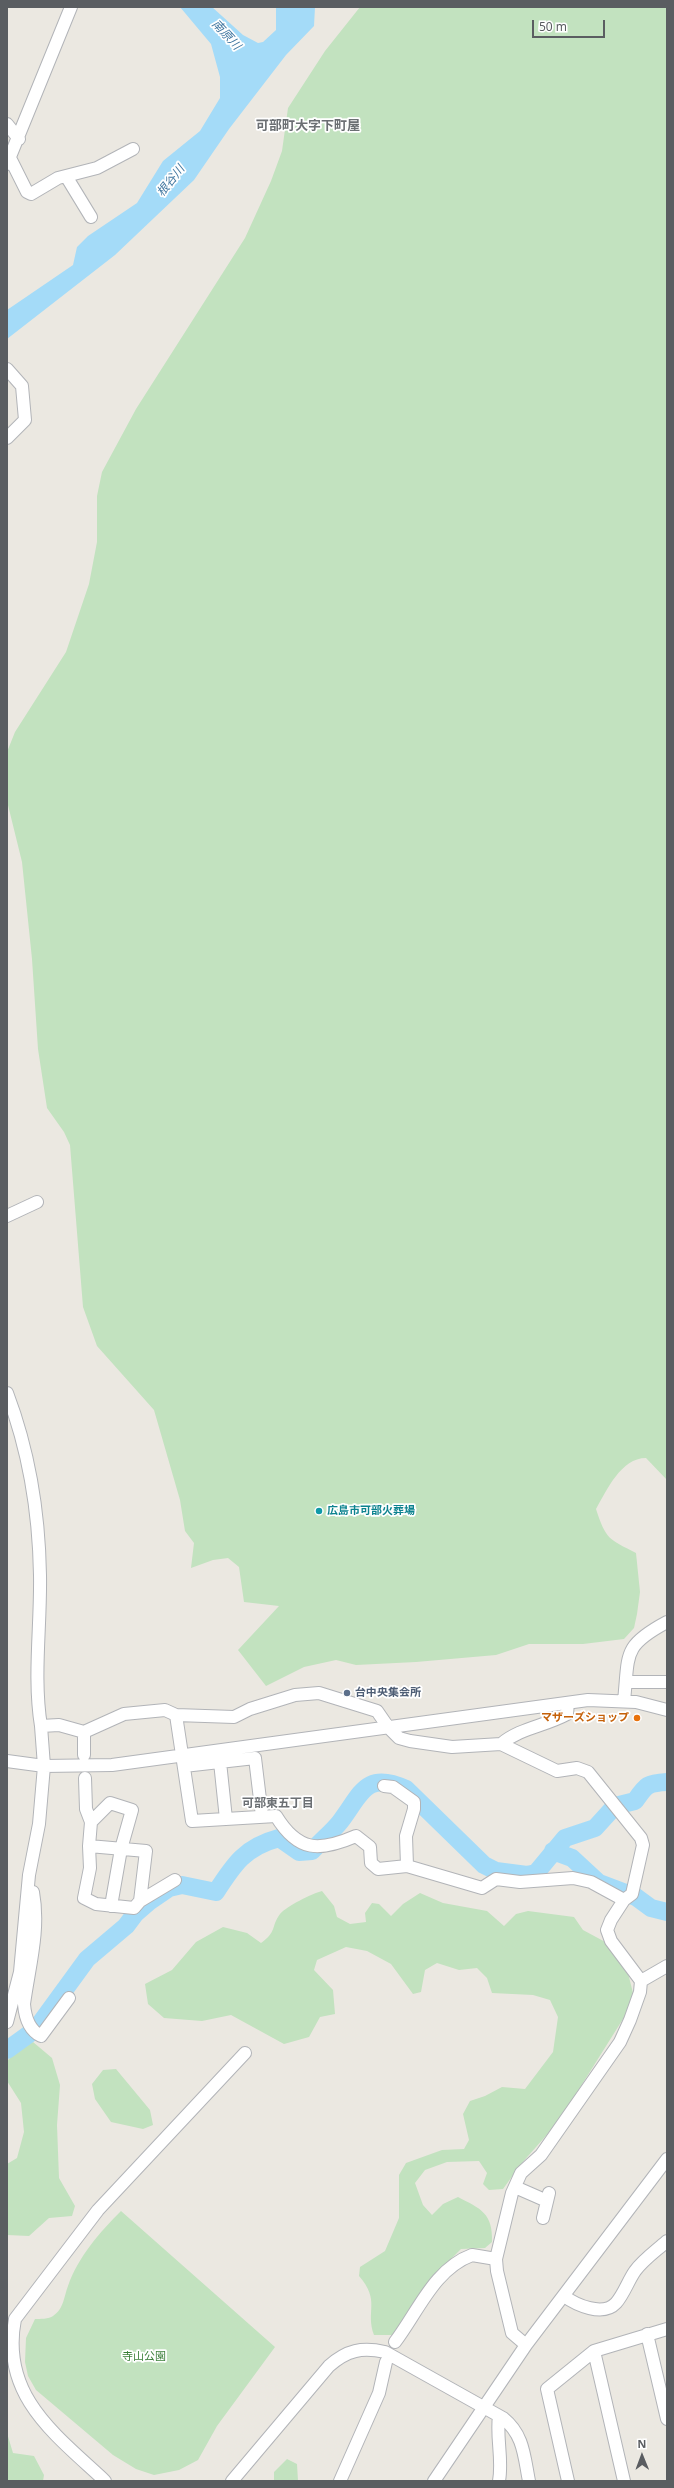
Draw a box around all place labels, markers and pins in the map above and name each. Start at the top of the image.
place label: 広島市可部火葬場 [327,1504,415,1518]
marker: 広島市可部火葬場 [314,1506,324,1516]
place label: 台中央集会所 [355,1686,421,1700]
marker: 台中央集会所 [342,1688,352,1698]
place label: マザーズショップ [541,1711,629,1725]
marker: マザーズショップ [632,1713,642,1723]

